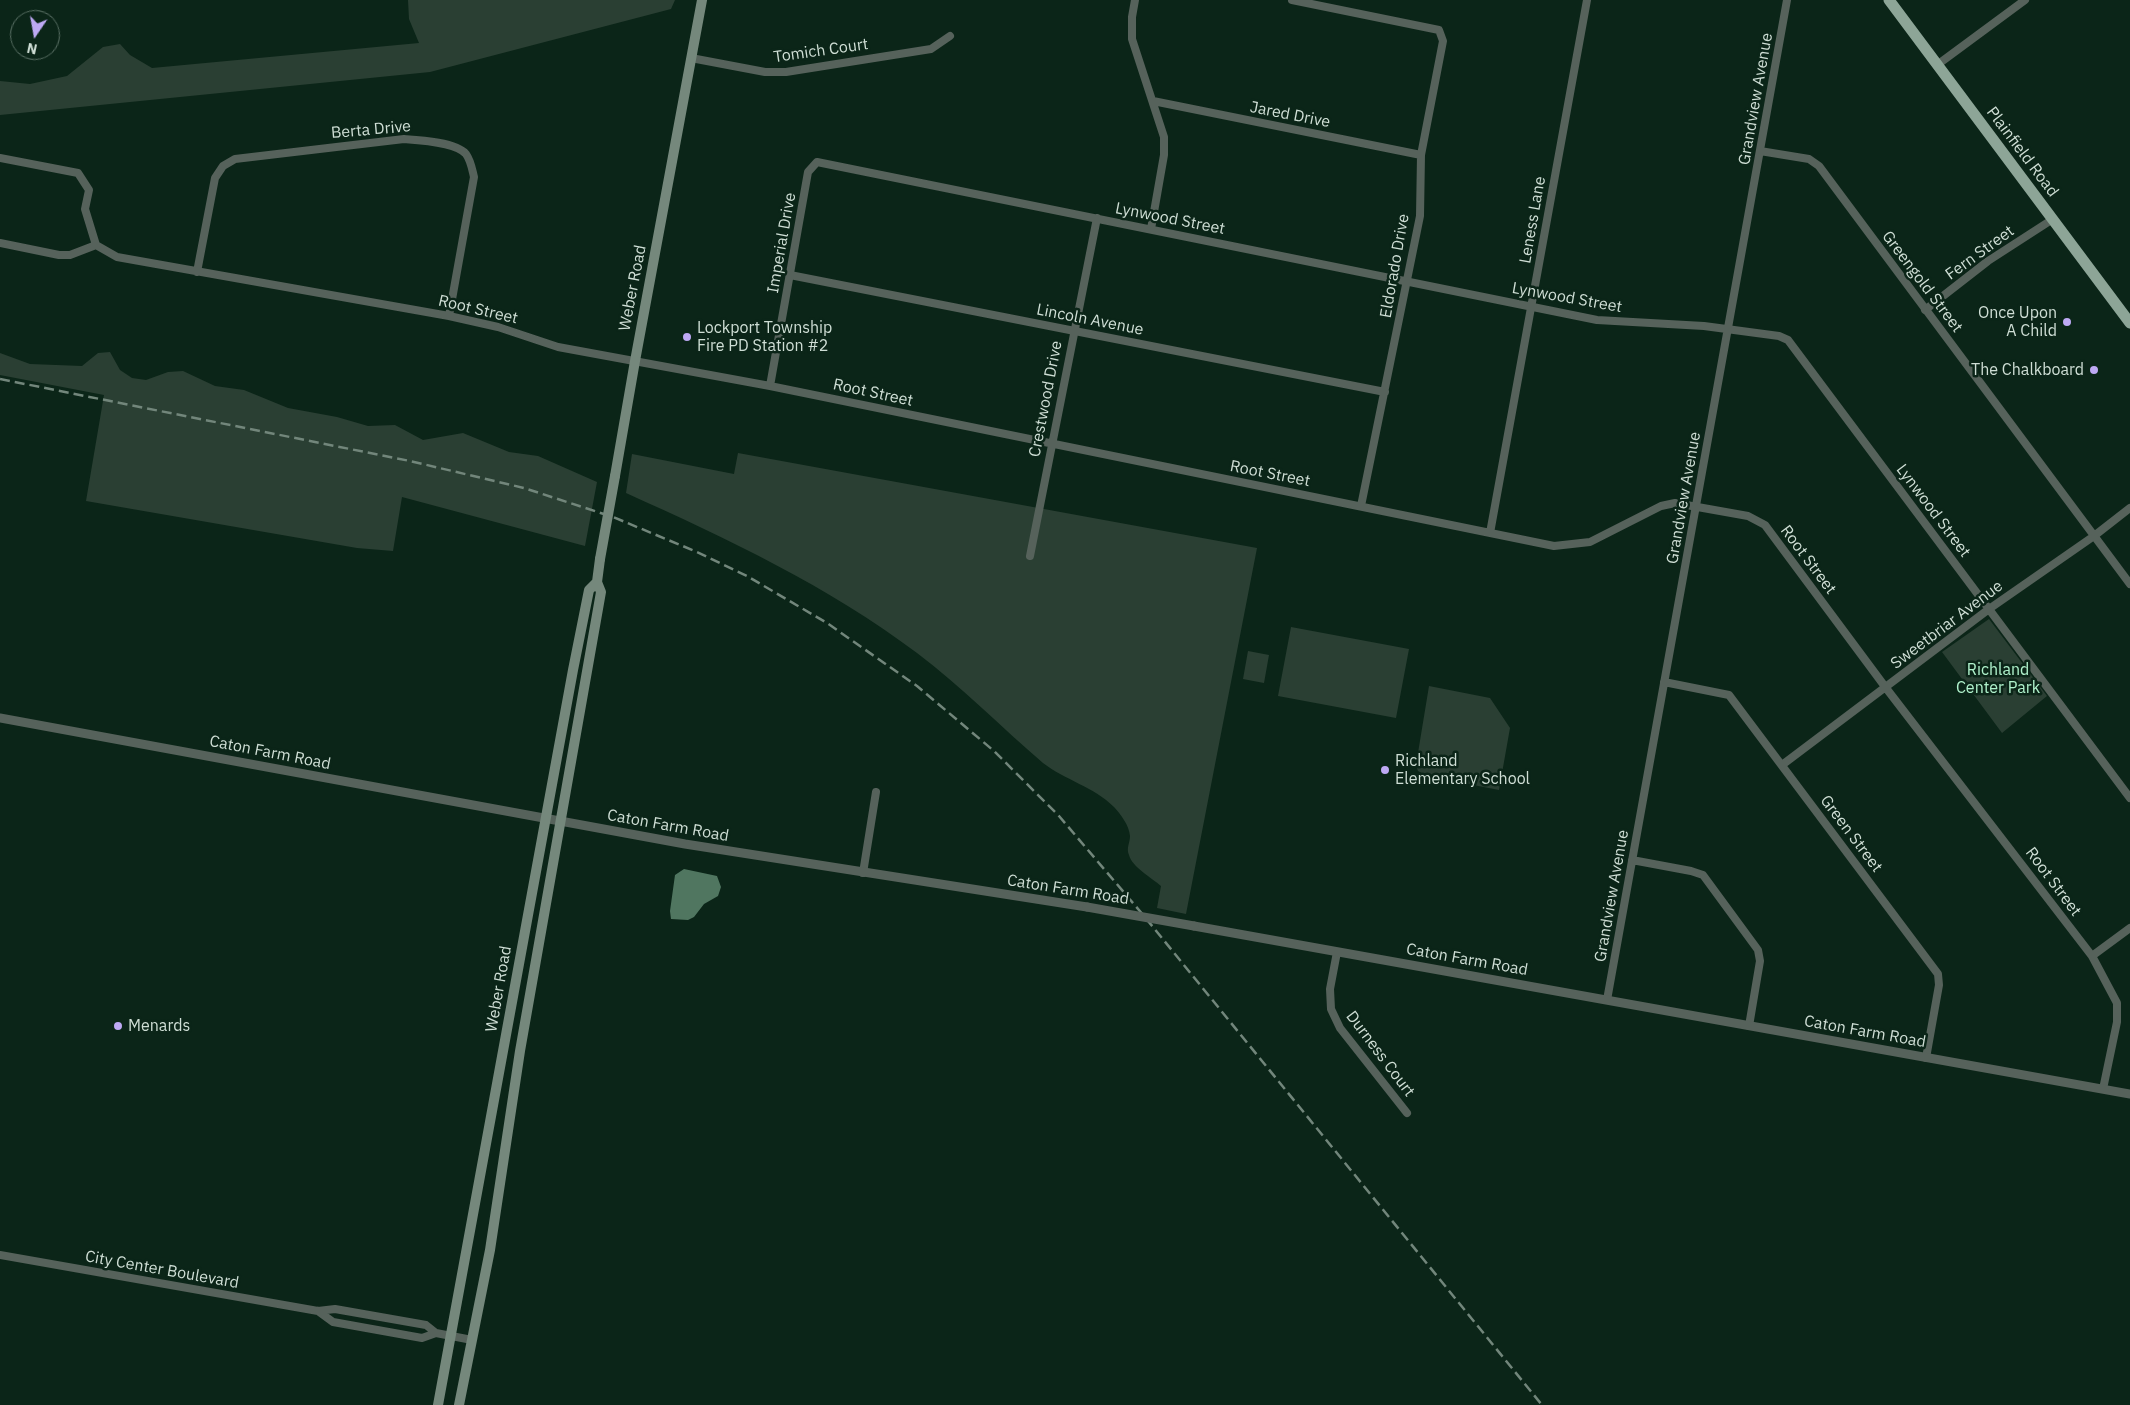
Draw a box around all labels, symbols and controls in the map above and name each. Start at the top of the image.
north arrow [10,10,60,60]
street label: Grandview Avenue [1735,31,1777,167]
street label: Tomich Court [772,35,870,67]
text: N [25,39,39,59]
street label: Jared Drive [1248,98,1332,132]
street label: Plainfield Road [1982,103,2062,201]
street label: Berta Drive [330,117,412,143]
street label: Leness Lane [1516,175,1550,265]
street label: Imperial Drive [764,191,800,295]
street label: Lynwood Street [1113,199,1227,239]
street label: Eldorado Drive [1376,212,1414,320]
street label: Fern Street [1942,222,2018,284]
street label: Greengold Street [1878,227,1966,337]
street label: Weber Road [615,243,651,333]
street label: Lynwood Street [1510,279,1624,317]
street label: Root Street [436,292,520,328]
street label: Lincoln Avenue [1035,300,1145,340]
place label: Once Upon A Child [1978,303,2057,341]
marker: Once Upon A Child [2061,316,2073,328]
place label: Lockport Township Fire PD Station #2 [697,318,832,356]
marker: Lockport Township Fire PD Station #2 [681,331,693,343]
street label: Crestwood Drive [1025,339,1067,459]
place label: The Chalkboard [1971,360,2084,380]
marker: The Chalkboard [2088,364,2100,376]
street label: Root Street [831,375,915,411]
street label: Grandview Avenue [1663,430,1705,566]
street label: Root Street [1228,457,1312,491]
street label: Lynwood Street [1892,461,1974,561]
street label: Root Street [1776,522,1840,598]
street label: Sweetbriar Avenue [1887,577,2007,673]
park label: Richland Center Park [1956,660,2040,698]
street label: Caton Farm Road [208,732,332,774]
place label: Richland Elementary School [1395,751,1530,789]
marker: Richland Elementary School [1379,764,1391,776]
street label: Green Street [1816,792,1886,876]
street label: Caton Farm Road [606,806,730,846]
street label: Grandview Avenue [1591,828,1633,964]
street label: Root Street [2021,844,2085,920]
street label: Caton Farm Road [1006,871,1130,909]
street label: Caton Farm Road [1405,940,1529,980]
street label: Weber Road [482,944,516,1034]
street label: Durness Court [1342,1007,1418,1101]
street label: Caton Farm Road [1803,1012,1927,1052]
place label: Menards [128,1016,190,1036]
marker: Menards [112,1020,124,1032]
street label: City Center Boulevard [84,1247,240,1293]

